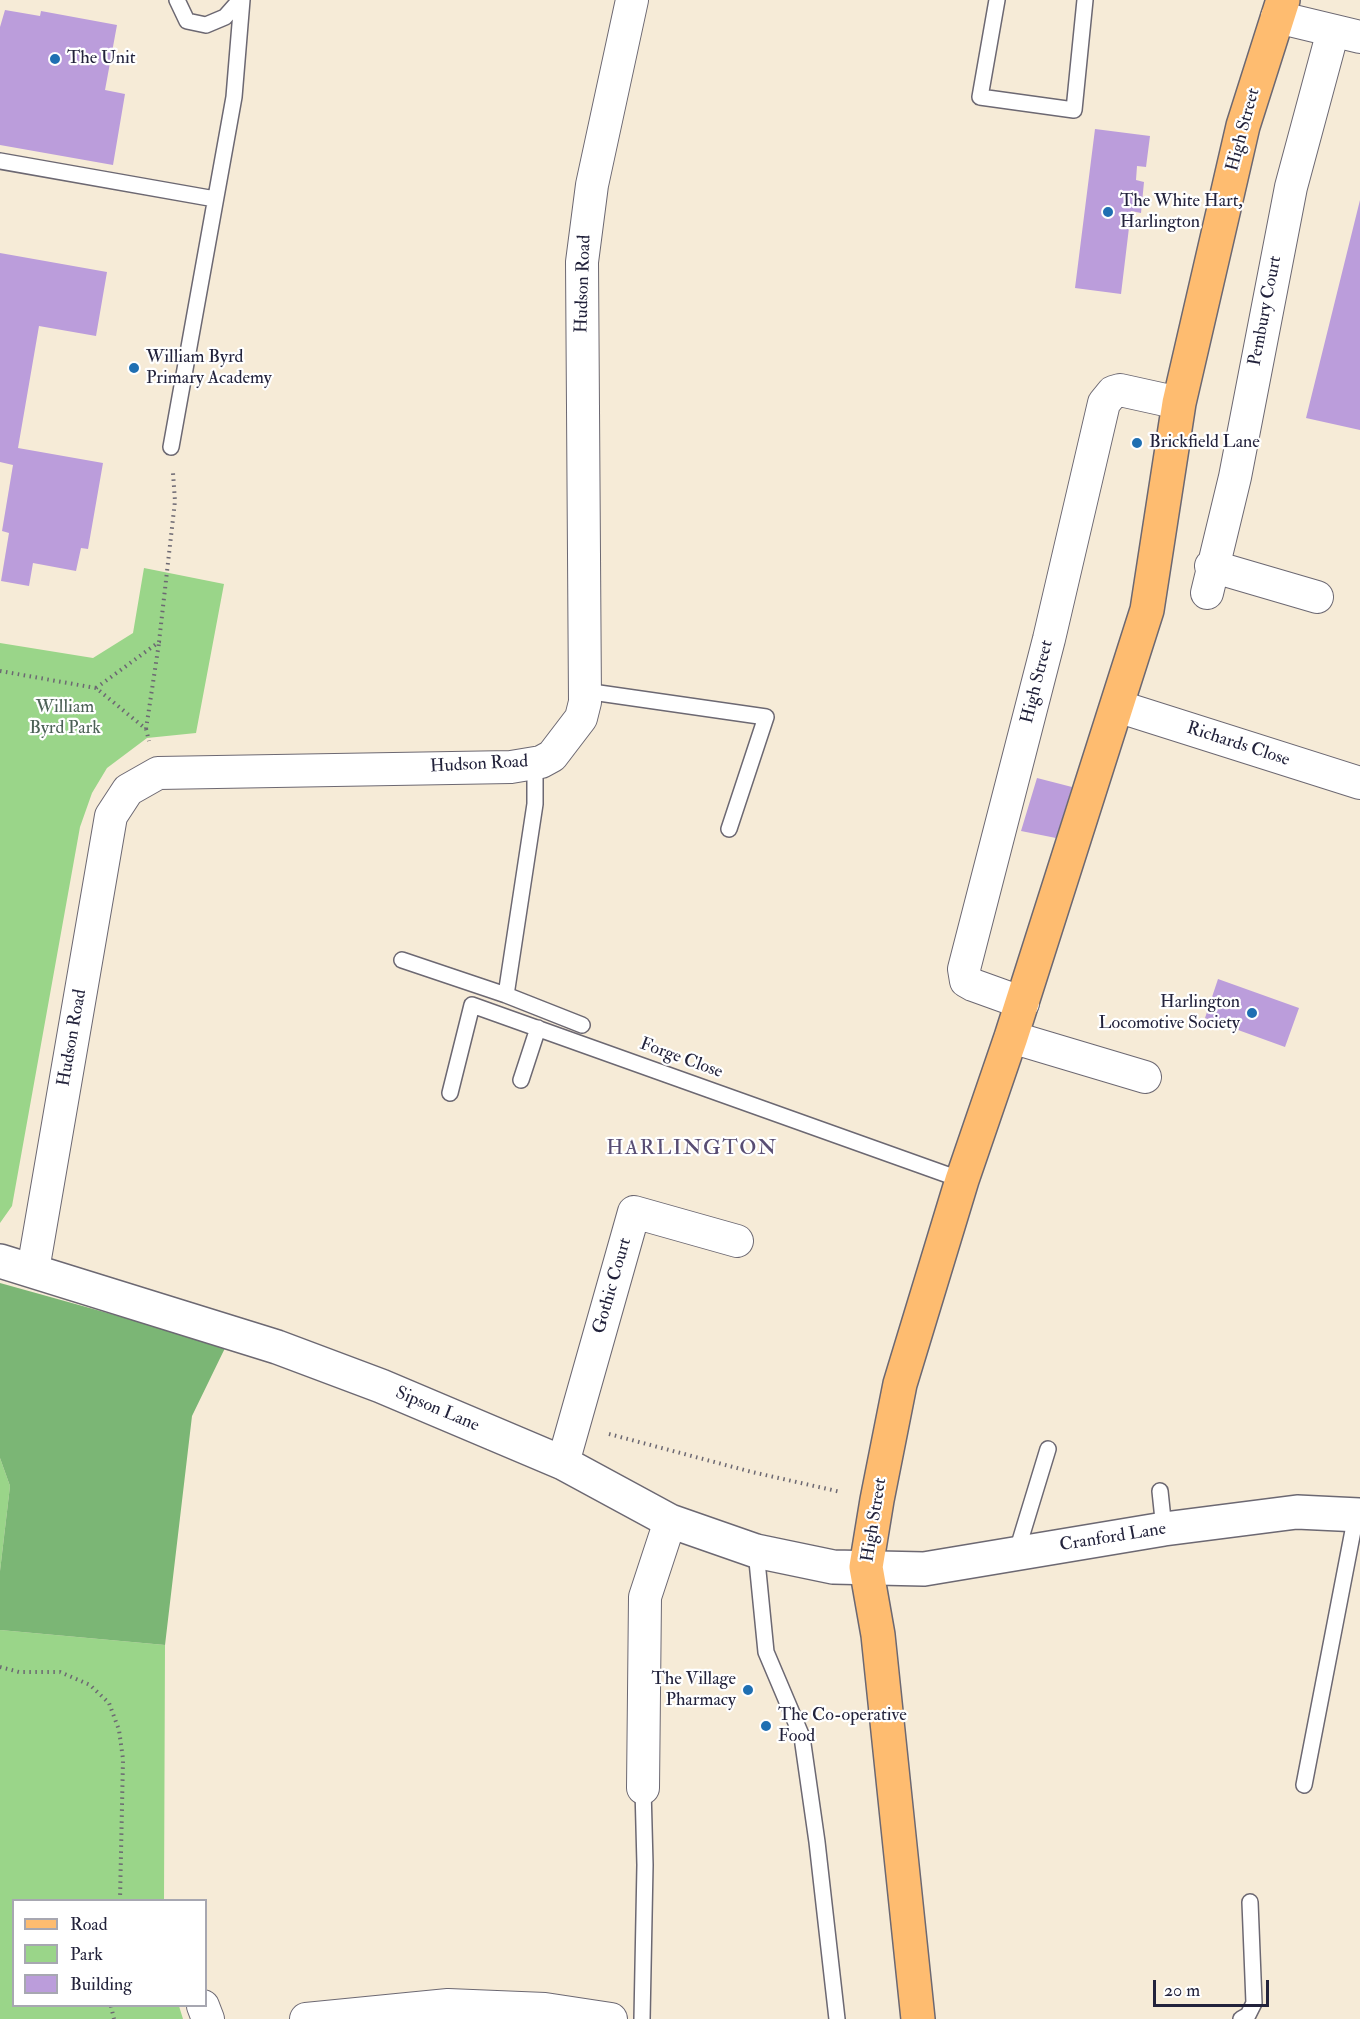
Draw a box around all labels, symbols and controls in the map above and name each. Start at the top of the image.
place label: The Unit [67,48,136,70]
marker: The Unit [48,52,62,66]
street label: High Street [1223,86,1265,174]
place label: The White Hart, Harlington [1120,191,1243,234]
marker: The White Hart, Harlington [1101,205,1115,219]
street label: Hudson Road [571,235,597,333]
street label: Pembury Court [1245,254,1287,368]
place label: William Byrd Primary Academy [146,347,272,389]
marker: William Byrd Primary Academy [127,361,141,375]
place label: Brickfield Lane [1149,432,1260,454]
marker: Brickfield Lane [1130,436,1144,450]
street label: High Street [1017,638,1059,726]
park label: William Byrd Park [29,697,101,740]
street label: Richards Close [1184,718,1292,772]
street label: Hudson Road [429,752,529,778]
street label: Hudson Road [54,988,92,1088]
place label: Harlington Locomotive Society [1098,992,1240,1034]
marker: Harlington Locomotive Society [1245,1006,1259,1020]
street label: Forge Close [637,1034,725,1084]
district label: HARLINGTON [606,1136,778,1162]
street label: Gothic Court [589,1236,637,1336]
street label: Sipson Lane [392,1383,482,1437]
street label: High Street [858,1476,892,1564]
street label: Cranford Lane [1058,1519,1168,1557]
place label: The Village Pharmacy [651,1669,736,1712]
marker: The Village Pharmacy [741,1683,755,1697]
place label: The Co-operative Food [778,1705,907,1748]
marker: The Co-operative Food [759,1719,773,1733]
legend [12,1899,207,2007]
text: Road [70,1913,108,1936]
text: Park [70,1943,103,1966]
scale bar [1156,1968,1272,2006]
text: Building [70,1973,132,1996]
text: 20 m [1164,1979,1200,2002]

